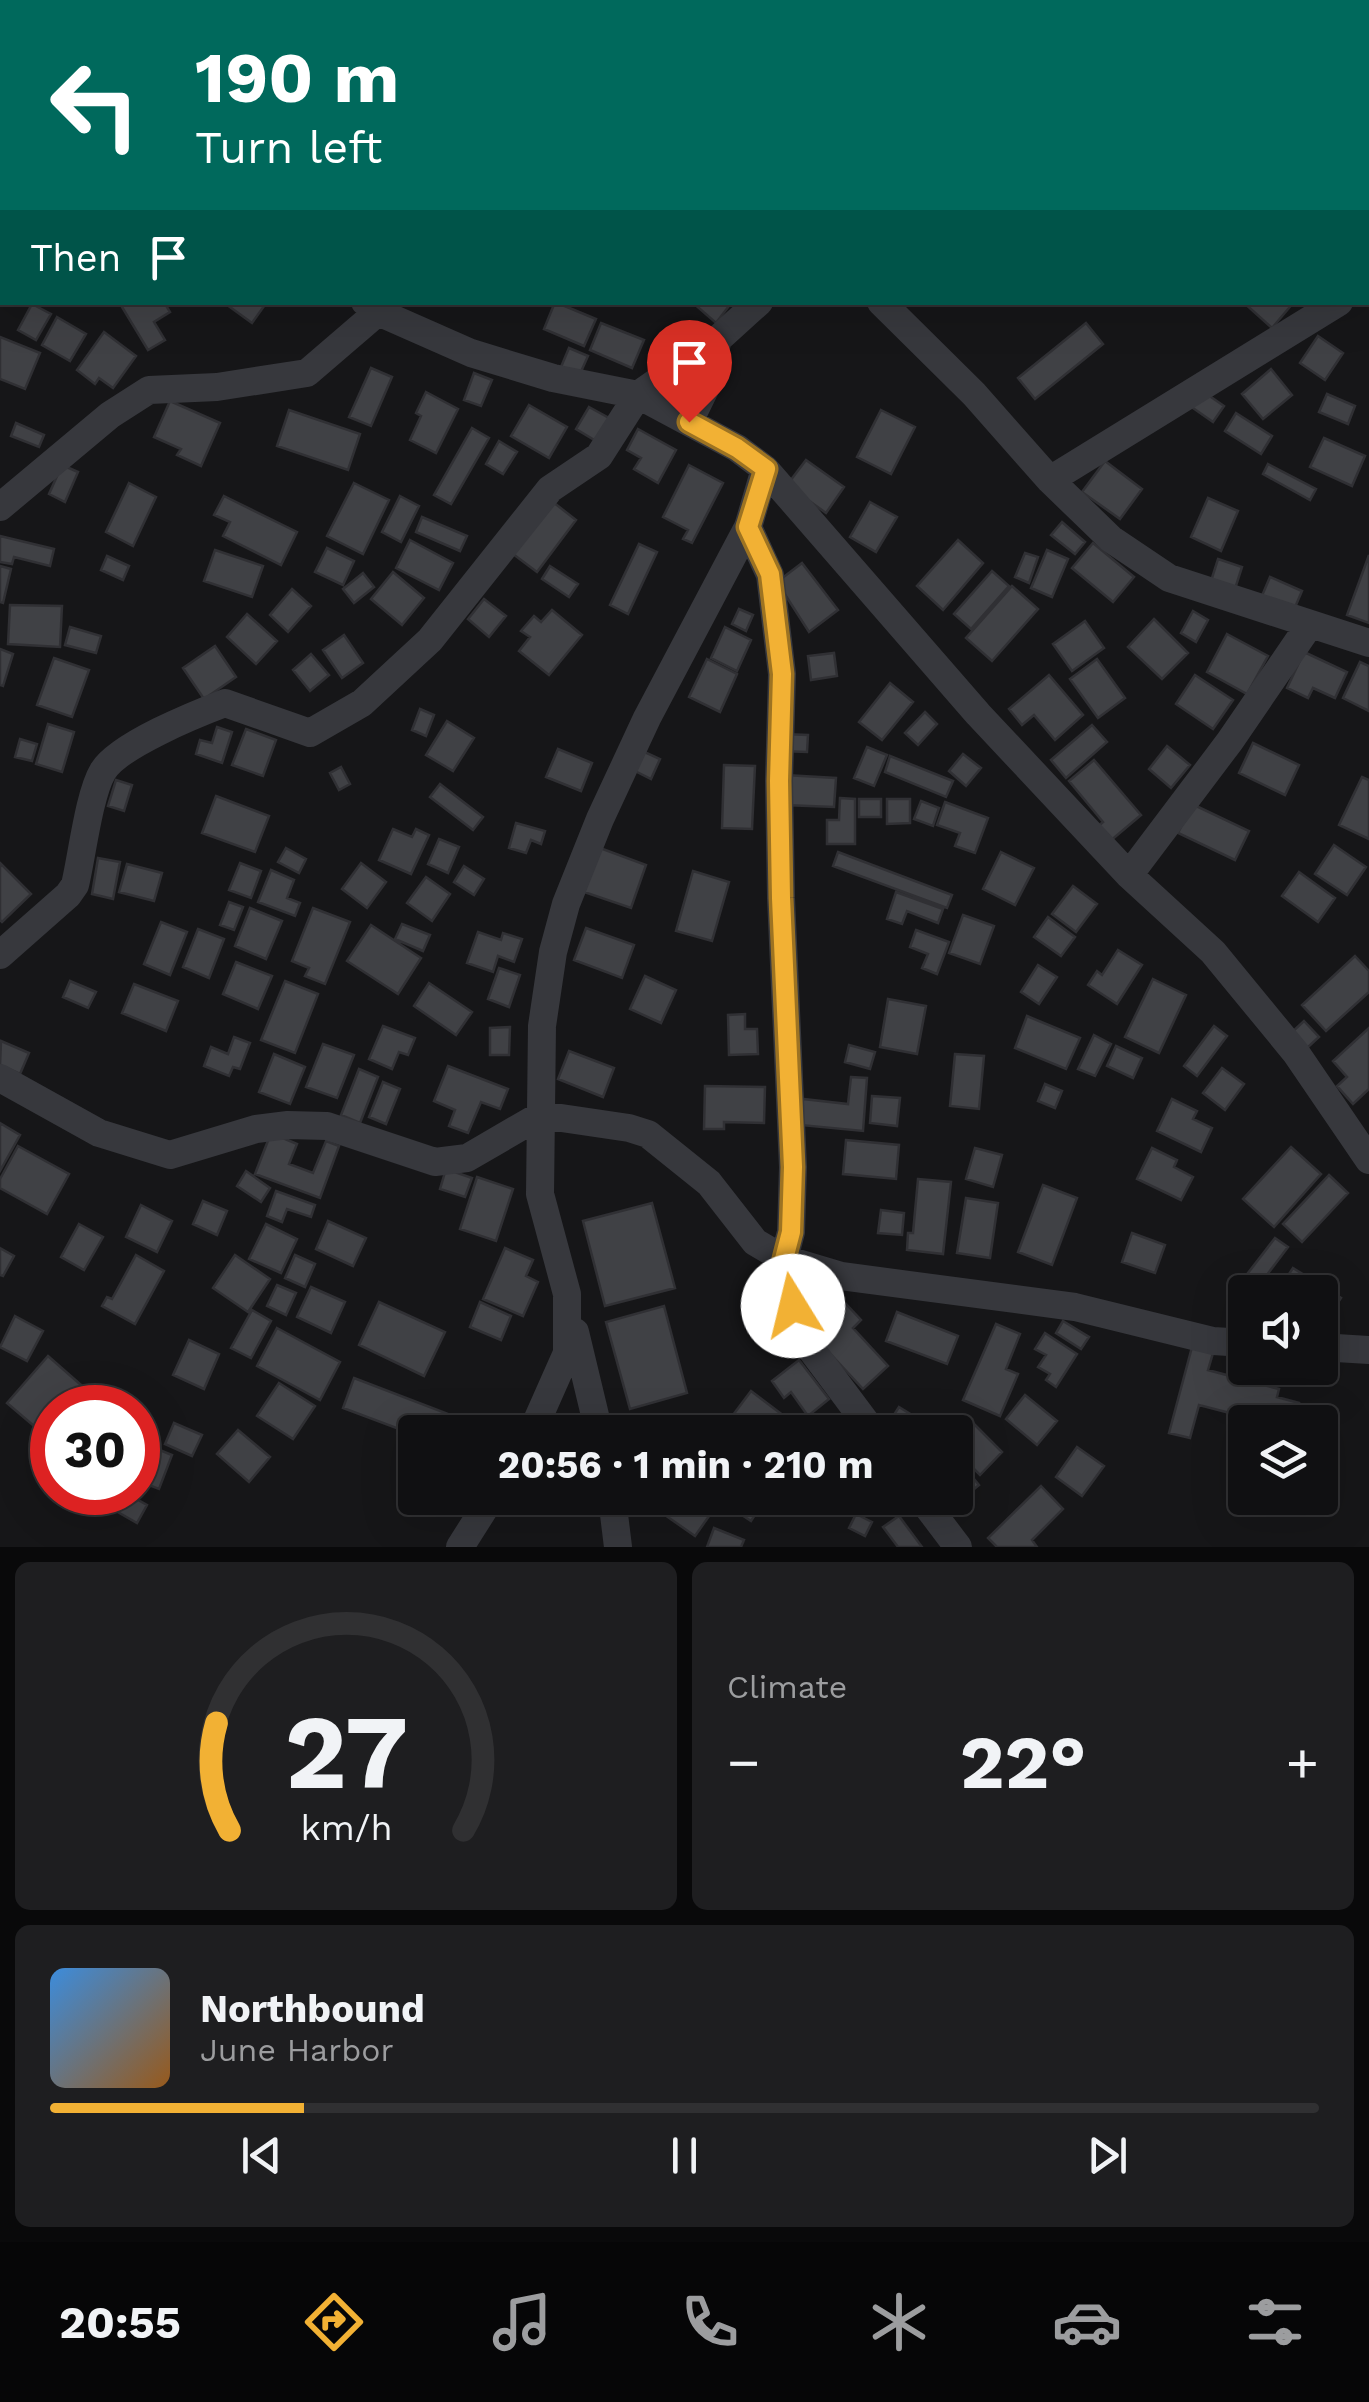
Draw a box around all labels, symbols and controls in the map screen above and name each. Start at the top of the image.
text: 190 m [195,37,399,119]
icon: left [30,40,160,170]
text: Turn left [195,121,382,174]
icon: arrive [141,230,196,285]
text: Then [30,236,121,280]
pin [647,320,732,423]
icon: arrive [662,335,717,390]
position arrow [741,1254,845,1358]
map controls [1228,1275,1338,1515]
button: sound [1228,1275,1338,1385]
speed limit sign: 30 [30,1385,160,1515]
button: layers [1228,1405,1338,1515]
text: 20:56 · 1 min · 210 m [498,1443,873,1487]
text: Climate [727,1668,847,1706]
text: 27 [284,1691,408,1813]
text: 22° [960,1718,1086,1806]
text: − [727,1730,760,1794]
text: + [1286,1730,1319,1794]
text: km/h [300,1807,392,1849]
text: Northbound [200,1987,425,2031]
text: June Harbor [200,2031,394,2069]
icon: previous [234,2128,289,2183]
icon: pause [657,2128,712,2183]
icon: next [1080,2128,1135,2183]
icon: directions [299,2287,369,2357]
icon: music [487,2287,557,2357]
icon: phone [675,2287,745,2357]
icon: climate [864,2287,934,2357]
icon: car [1052,2287,1122,2357]
icon: filters [1240,2287,1310,2357]
text: 20:55 [59,2296,181,2349]

